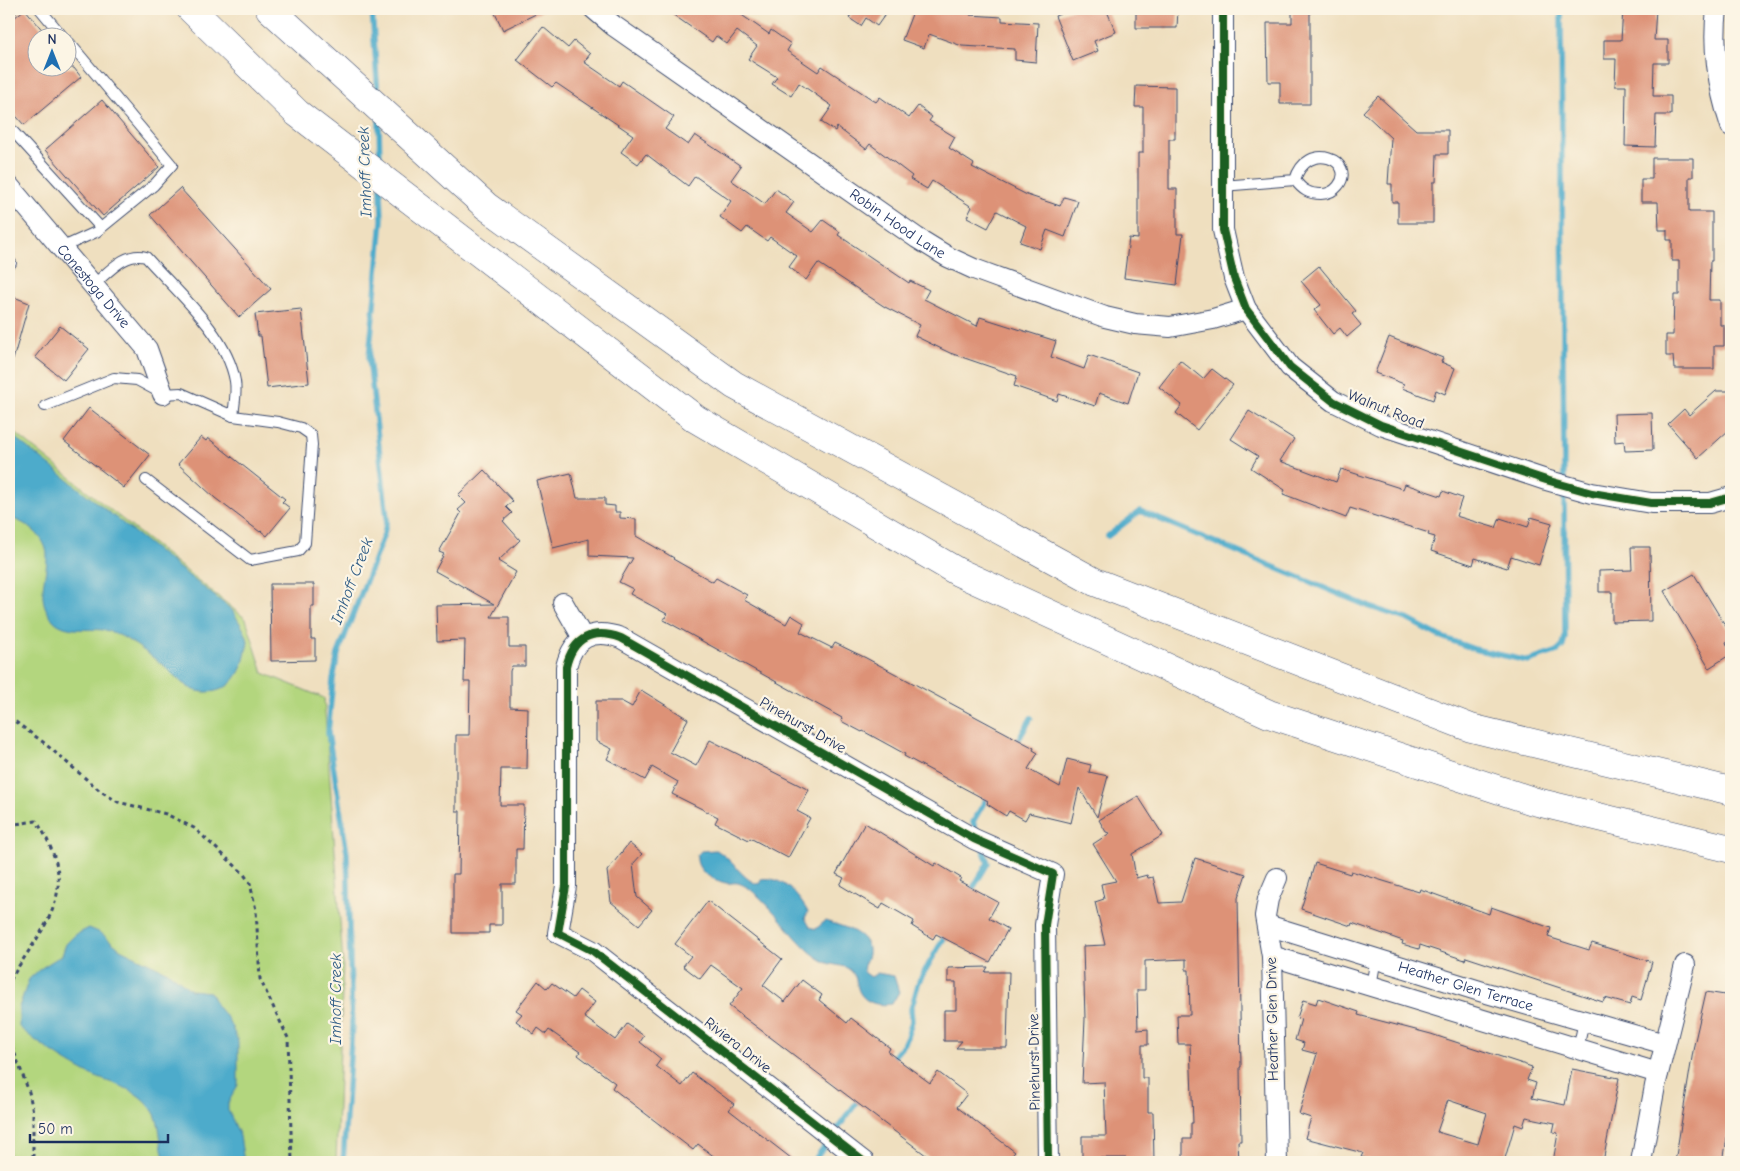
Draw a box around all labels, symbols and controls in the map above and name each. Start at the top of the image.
north arrow [28,28,78,78]
text: N [47,31,57,48]
water label: Imhoff Creek [354,126,376,219]
street label: Robin Hood Lane [846,185,949,263]
street label: Conestoga Drive [53,240,134,332]
street label: Walnut Road [1345,386,1427,432]
water label: Imhoff Creek [327,535,377,628]
street label: Pinehurst Drive [756,693,850,757]
water label: Imhoff Creek [327,953,345,1045]
street label: Heather Glen Drive [1262,956,1282,1081]
street label: Heather Glen Terrace [1396,957,1536,1015]
street label: Riviera Drive [701,1013,776,1077]
street label: Pinehurst Drive [1024,1013,1044,1111]
scale bar [30,1111,168,1143]
text: 50 m [38,1120,73,1138]

